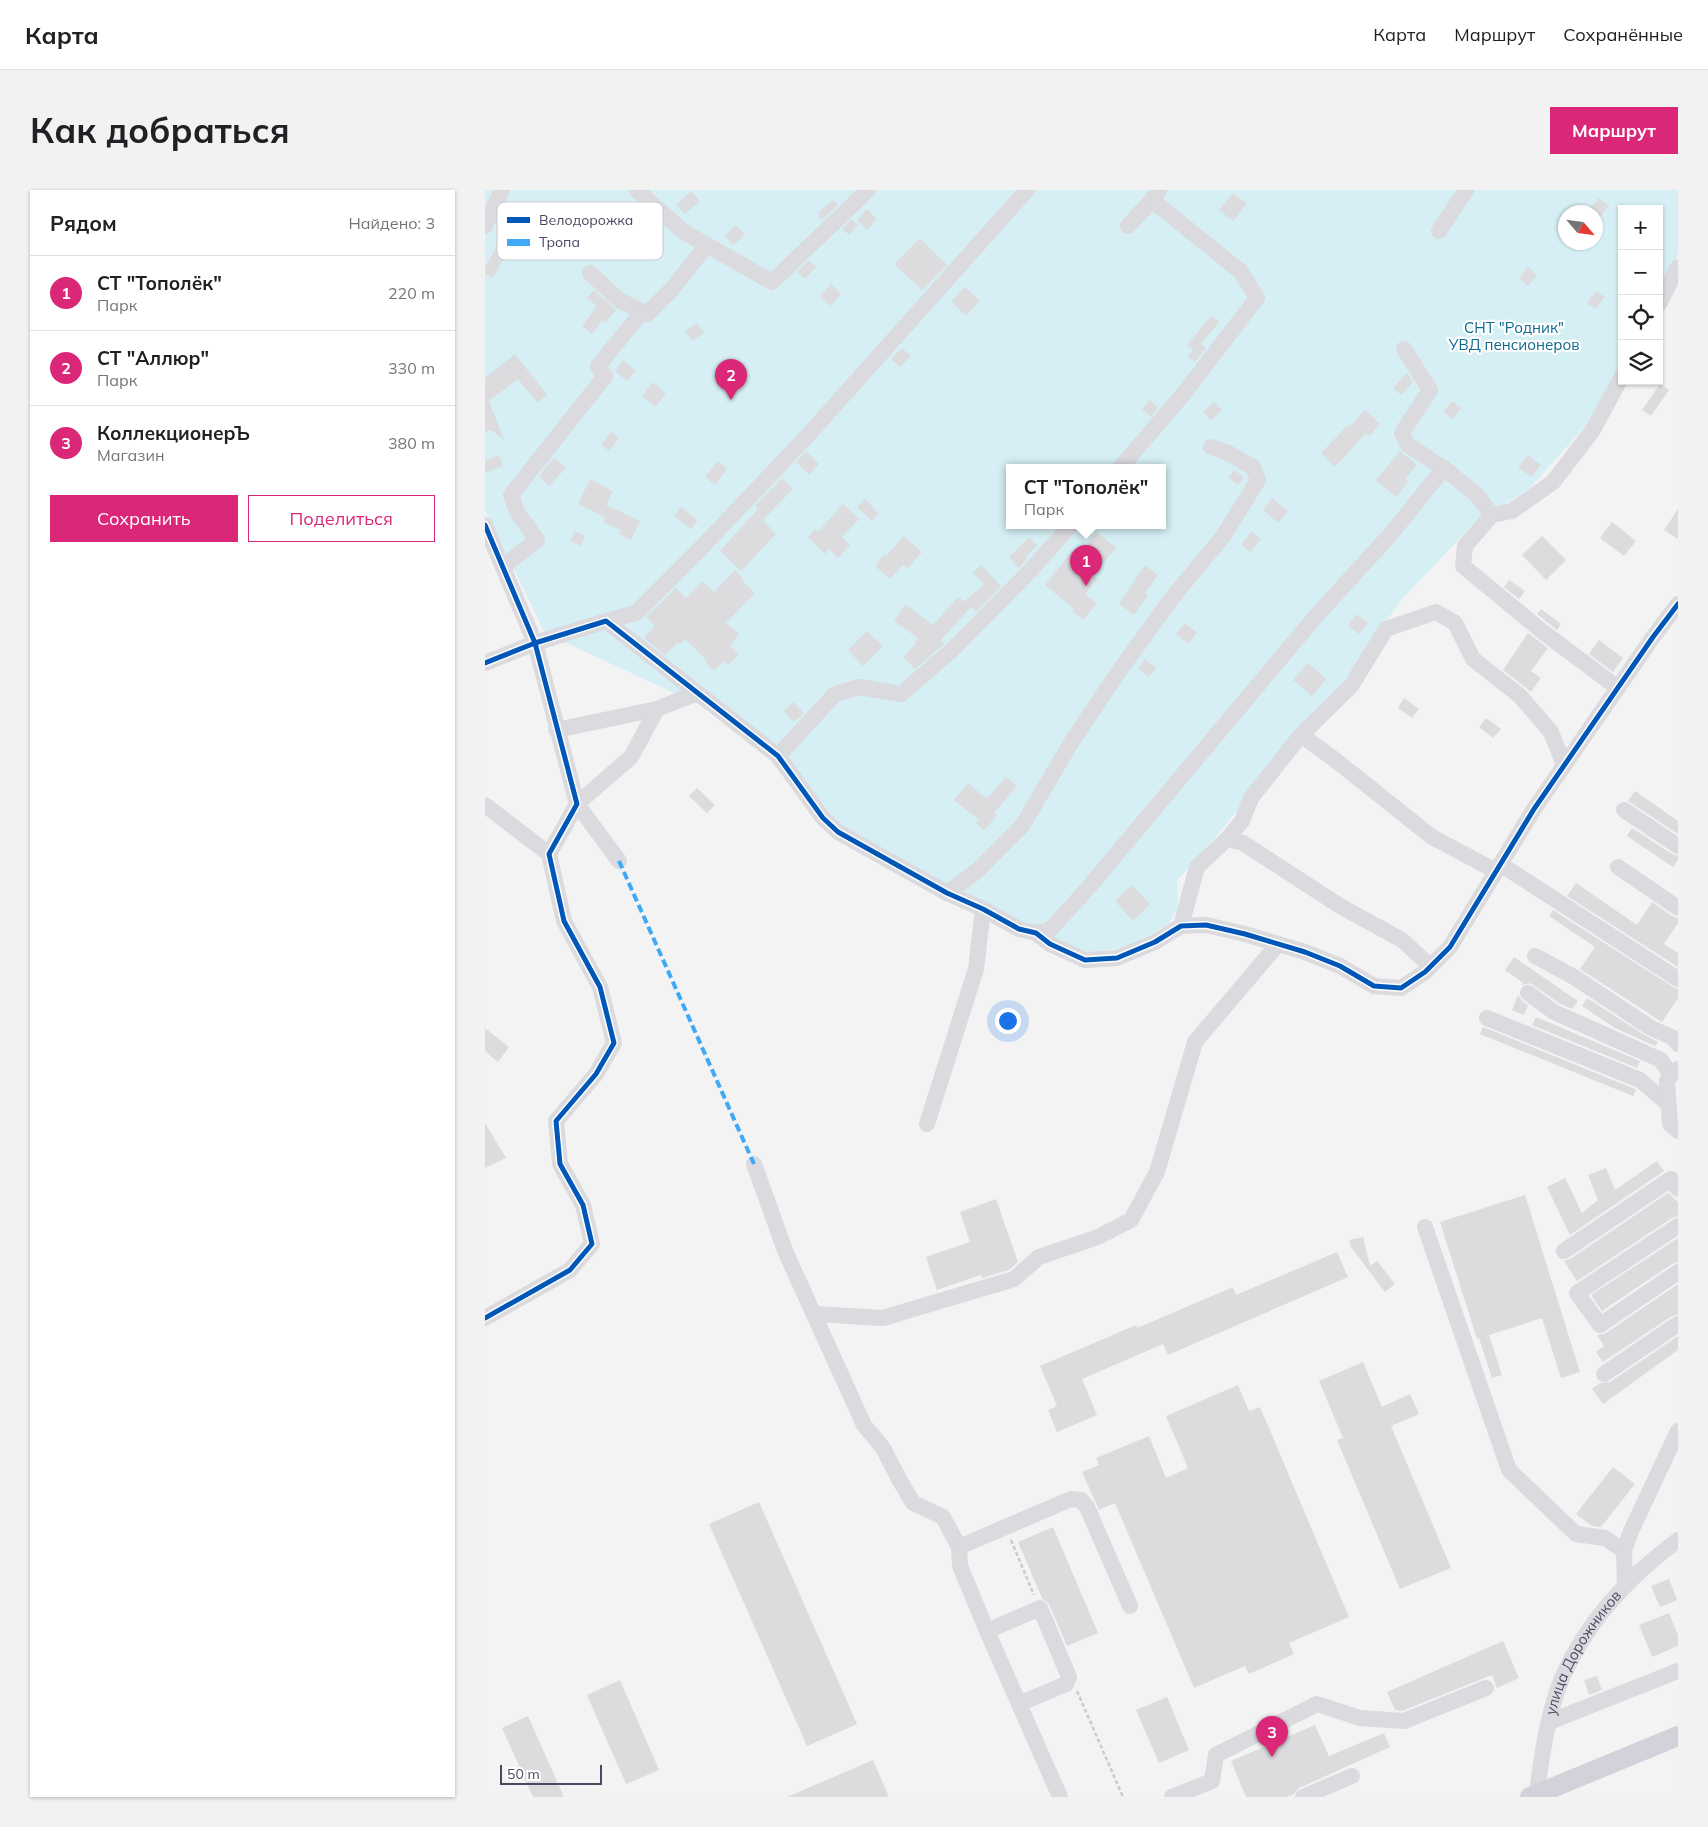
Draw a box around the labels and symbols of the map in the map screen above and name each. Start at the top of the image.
legend [497,202,663,260]
north arrow [1558,205,1603,250]
text: Велодорожка [539,211,633,229]
text: Тропа [539,233,580,251]
park label: СНТ "Родник" УВД пенсионеров [1447,318,1580,354]
pin: 2 [715,359,747,400]
pin: 1 [1070,545,1102,586]
your location [995,1008,1021,1034]
street label: улица Дорожников [1541,1586,1625,1717]
pin: 3 [1256,1716,1288,1757]
scale bar [500,1762,603,1785]

